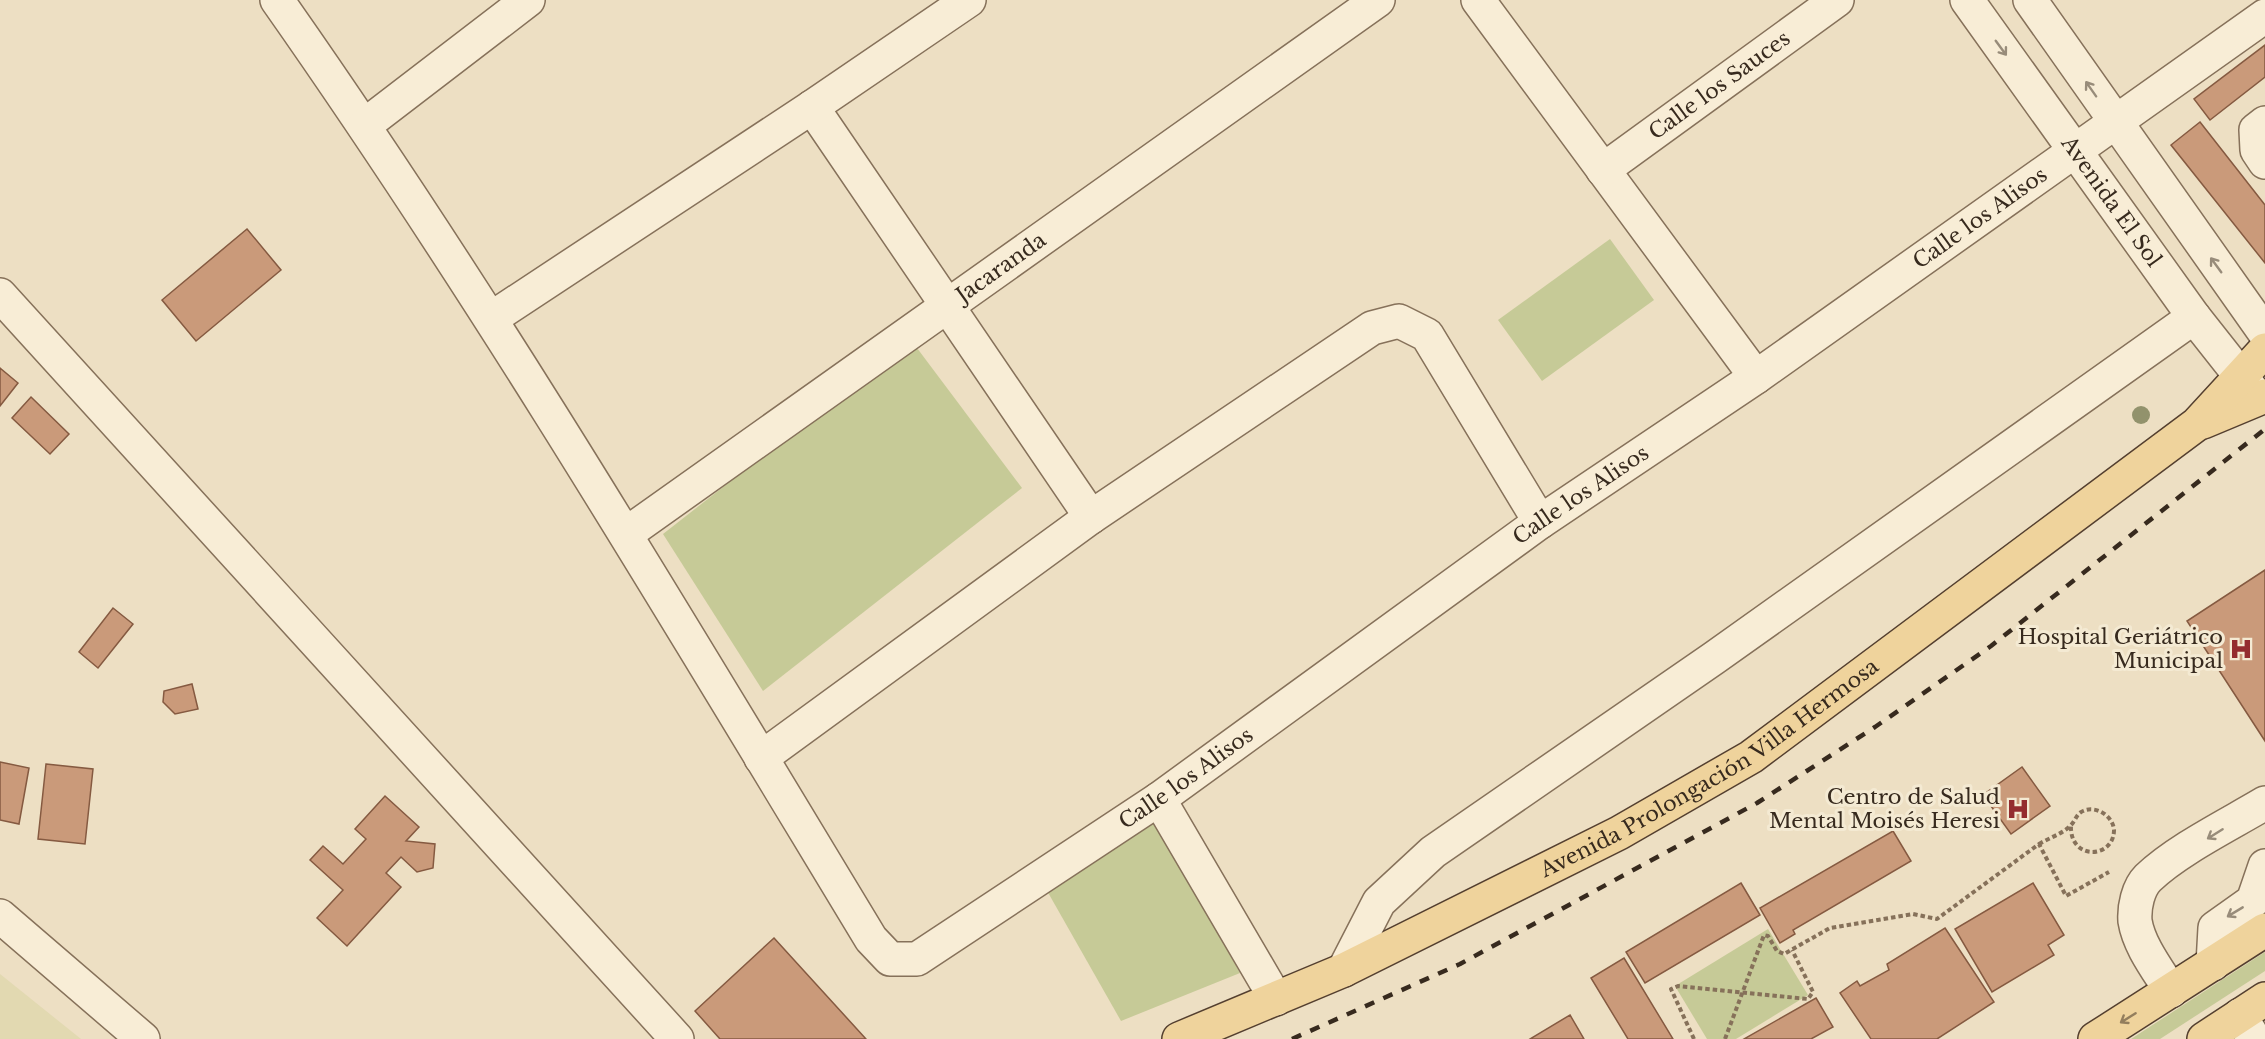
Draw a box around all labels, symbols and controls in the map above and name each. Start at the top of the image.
street label: Calle los Sauces [1644,25,1795,145]
one-way arrow [1995,39,2007,55]
one-way arrow [2085,81,2097,97]
street label: Avenida El Sol [2055,130,2167,272]
street label: Calle los Alisos [1908,162,2052,275]
street label: Jacaranda [949,227,1051,310]
one-way arrow [2210,257,2222,273]
street label: Calle los Alisos [1508,440,1654,550]
place label: Hospital Geriátrico Municipal [2018,624,2223,674]
hospital icon: Hospital Geriátrico Municipal [2228,636,2254,662]
street label: Avenida Prolongación Villa Hermosa [1535,653,1884,884]
street label: Calle los Alisos [1114,722,1258,835]
place label: Centro de Salud Mental Moisés Heresi [1769,784,2000,834]
hospital icon: Centro de Salud Mental Moisés Heresi [2005,796,2031,822]
one-way arrow [2207,828,2224,840]
one-way arrow [2227,907,2244,919]
one-way arrow [2119,1012,2136,1025]

